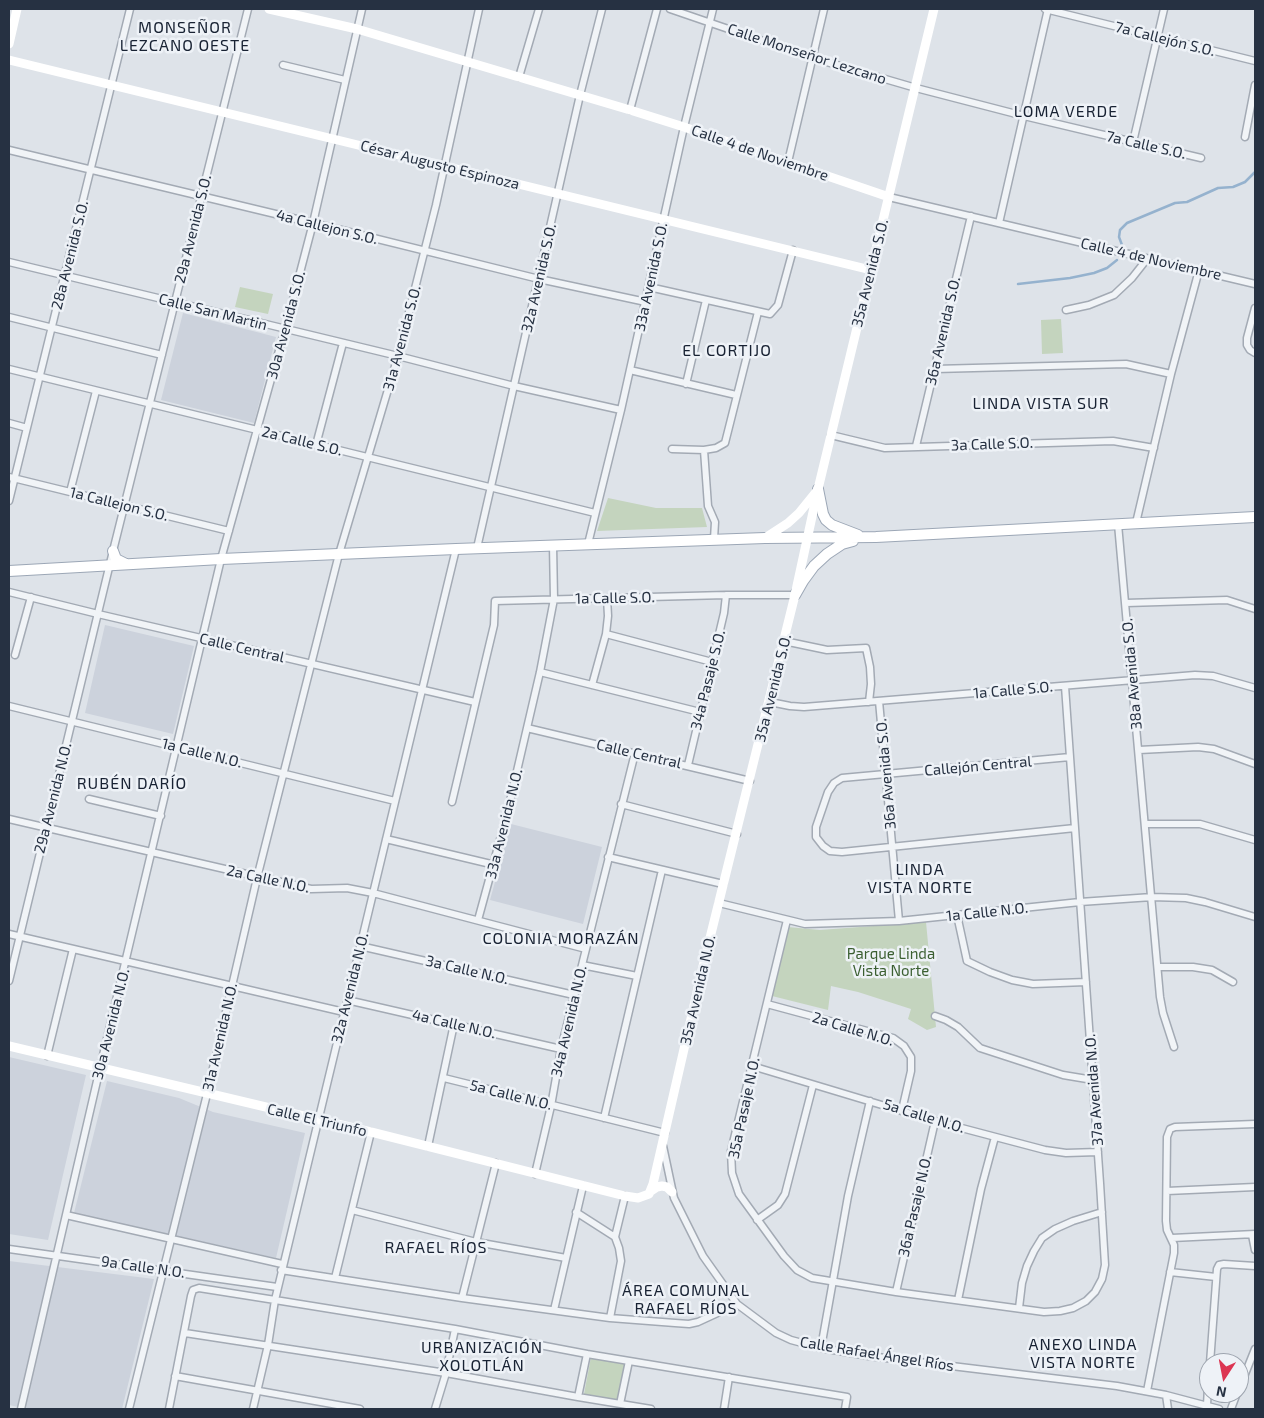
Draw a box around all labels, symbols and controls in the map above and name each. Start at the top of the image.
district label: MONSEÑOR LEZCANO OESTE [118,18,252,56]
street label: 7a Callejón S.O. [1113,18,1217,60]
street label: Calle Monseñor Lezcano [725,20,889,88]
district label: LOMA VERDE [1013,102,1119,122]
street label: Calle 4 de Noviembre [689,121,831,185]
street label: 7a Calle S.O. [1104,127,1188,163]
street label: César Augusto Espinoza [359,137,521,193]
street label: 29a Avenida S.O. [171,173,215,285]
street label: 28a Avenida S.O. [48,199,92,311]
street label: 4a Callejon S.O. [274,206,380,248]
street label: 35a Avenida S.O. [848,217,892,329]
street label: 33a Avenida S.O. [631,221,671,333]
street label: 32a Avenida S.O. [518,222,560,334]
street label: Calle 4 de Noviembre [1079,234,1223,284]
street label: 30a Avenida S.O. [263,269,309,381]
street label: 36a Avenida S.O. [922,275,964,387]
street label: 31a Avenida S.O. [379,283,425,393]
street label: Calle San Martin [157,290,269,334]
district label: EL CORTIJO [681,341,773,361]
district label: LINDA VISTA SUR [971,394,1111,414]
street label: 2a Calle S.O. [260,422,344,460]
street label: 3a Calle S.O. [951,434,1033,454]
street label: 1a Callejon S.O. [68,483,170,525]
street label: 1a Calle S.O. [575,588,655,608]
street label: 38a Avenida S.O. [1118,618,1146,730]
street label: 34a Pasaje S.O. [687,628,729,732]
street label: Calle Central [198,629,286,667]
street label: 35a Avenida S.O. [751,632,795,744]
street label: 1a Calle S.O. [972,678,1054,702]
street label: 36a Avenida S.O. [872,718,900,830]
street label: 1a Calle N.O. [160,734,244,772]
street label: Calle Central [595,735,683,773]
street label: 29a Avenida N.O. [31,741,75,855]
street label: Callejón Central [924,752,1032,780]
street label: 33a Avenida N.O. [482,767,526,881]
district label: RUBÉN DARÍO [75,774,189,794]
district label: LINDA VISTA NORTE [866,860,974,898]
street label: 2a Calle N.O. [225,861,311,897]
street label: 1a Calle N.O. [945,899,1029,925]
district label: COLONIA MORAZÁN [481,929,641,949]
street label: 32a Avenida N.O. [328,931,372,1045]
street label: 35a Avenida N.O. [677,933,719,1047]
park label: Parque Linda Vista Norte [847,945,935,980]
street label: 3a Calle N.O. [424,952,510,988]
street label: 34a Avenida N.O. [547,963,591,1079]
street label: 30a Avenida N.O. [88,967,134,1081]
street label: 31a Avenida N.O. [199,981,241,1093]
street label: 4a Calle N.O. [410,1006,498,1042]
street label: 2a Calle N.O. [810,1008,896,1050]
street label: 37a Avenida N.O. [1081,1033,1107,1147]
street label: 35a Pasaje N.O. [724,1056,764,1160]
street label: 5a Calle N.O. [468,1076,554,1114]
street label: 5a Calle N.O. [881,1095,967,1137]
street label: Calle El Triunfo [265,1100,369,1140]
street label: 36a Pasaje N.O. [895,1153,935,1259]
district label: RAFAEL RÍOS [383,1238,489,1258]
street label: 9a Calle N.O. [100,1252,186,1282]
district label: ÁREA COMUNAL RAFAEL RÍOS [620,1281,752,1319]
street label: Calle Rafael Ángel Ríos [799,1333,955,1375]
district label: ANEXO LINDA VISTA NORTE [1027,1335,1139,1373]
district label: URBANIZACIÓN XOLOTLÁN [419,1338,545,1376]
north arrow [1199,1353,1249,1403]
text: N [1215,1383,1228,1402]

